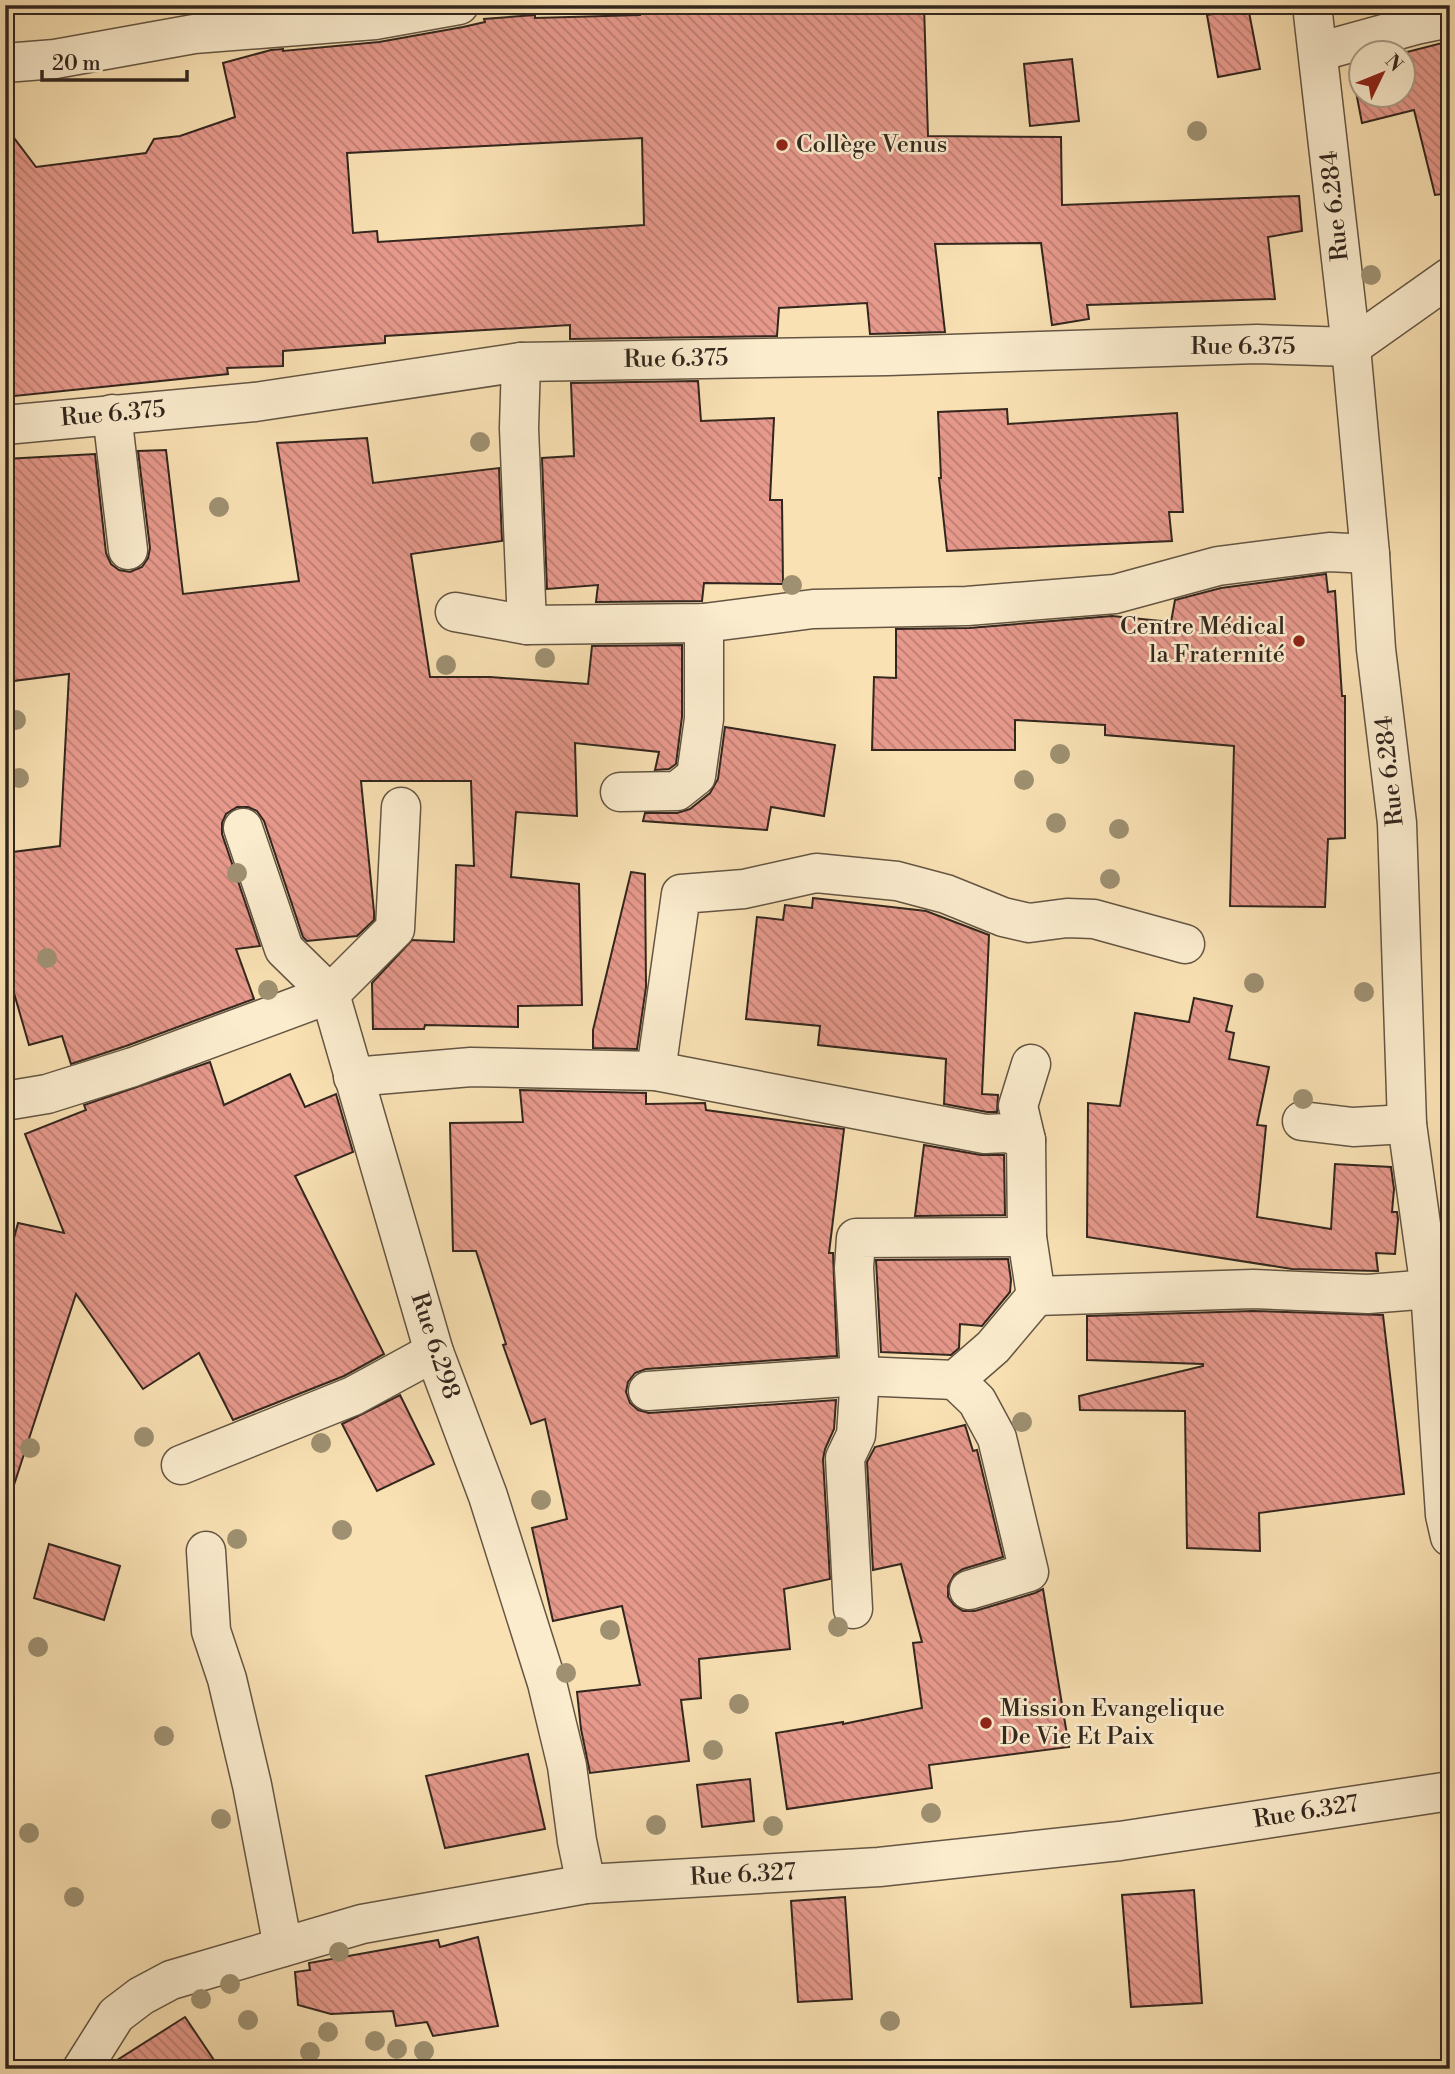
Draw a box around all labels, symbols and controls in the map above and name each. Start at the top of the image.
scale bar [42,38,187,82]
north arrow [1346,38,1416,108]
text: N [1380,49,1408,77]
text: 20 m [52,51,101,77]
place label: Collège Venus [796,130,947,160]
marker: Collège Venus [774,137,790,153]
street label: Rue 6.284 [1314,150,1356,262]
street label: Rue 6.375 [1191,332,1295,362]
street label: Rue 6.375 [623,343,729,375]
street label: Rue 6.375 [59,394,167,434]
place label: Centre Médical la Fraternité [1120,612,1285,670]
marker: Centre Médical la Fraternité [1291,633,1307,649]
street label: Rue 6.284 [1369,715,1411,827]
street label: Rue 6.298 [404,1289,466,1403]
place label: Mission Evangelique De Vie Et Paix [1000,1694,1225,1752]
marker: Mission Evangelique De Vie Et Paix [978,1715,994,1731]
street label: Rue 6.327 [1251,1789,1361,1835]
street label: Rue 6.327 [689,1857,797,1893]

